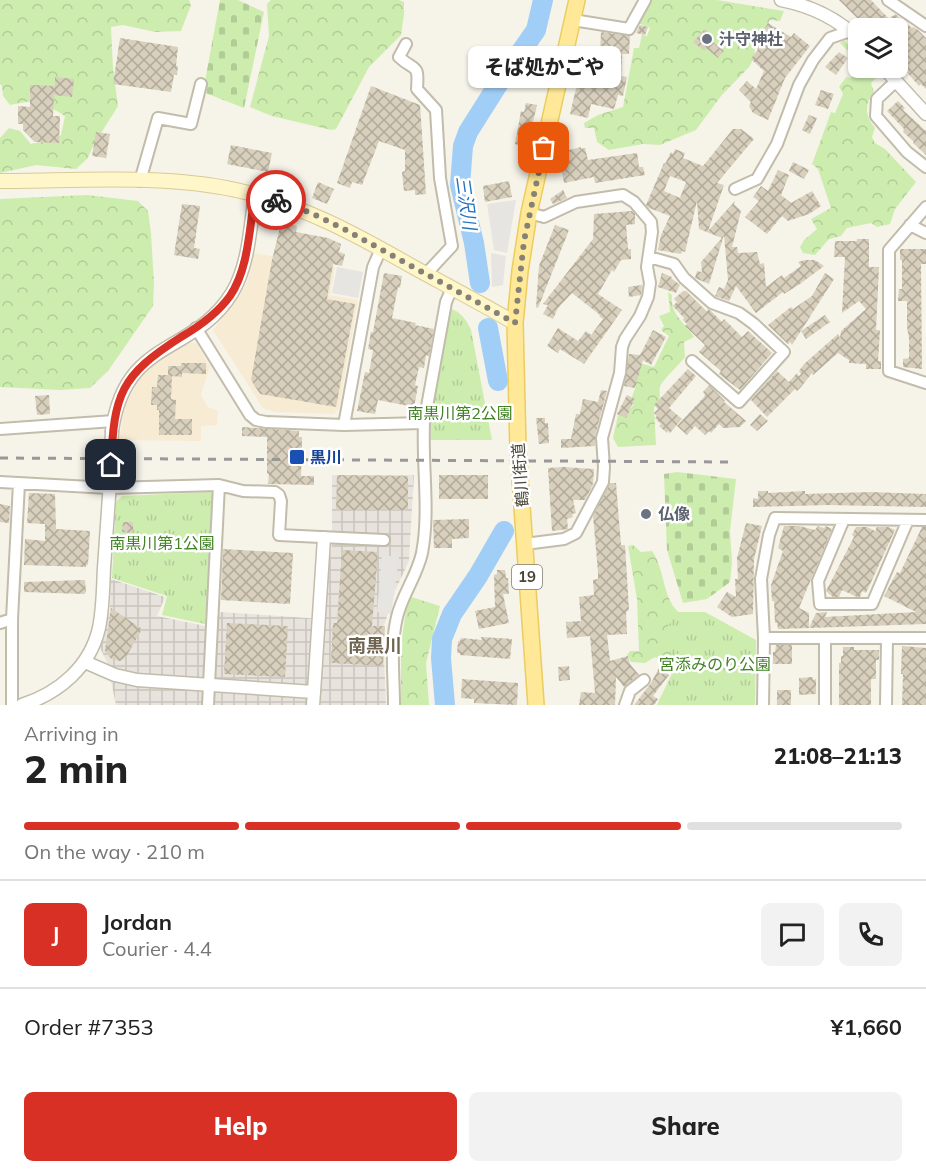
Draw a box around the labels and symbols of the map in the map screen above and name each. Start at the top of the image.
place label: 汁守神社 [719,29,783,49]
marker: 汁守神社 [700,32,714,46]
callout: そば処かごや [468,46,620,88]
pin [518,122,569,173]
courier [246,170,306,230]
water label: 三沢川 [451,175,482,233]
park label: 南黒川第2公園 [407,403,513,423]
pin [85,439,136,490]
street label: 鶴川街道 [508,442,532,508]
place label: 黒川 [310,447,342,467]
marker: 黒川 [288,448,306,466]
place label: 仏像 [658,504,690,524]
marker: 仏像 [639,507,653,521]
park label: 南黒川第1公園 [109,533,215,553]
road number: 19 [512,565,542,589]
district label: 南黒川 [348,634,402,657]
park label: 宮添みのり公園 [659,654,771,674]

